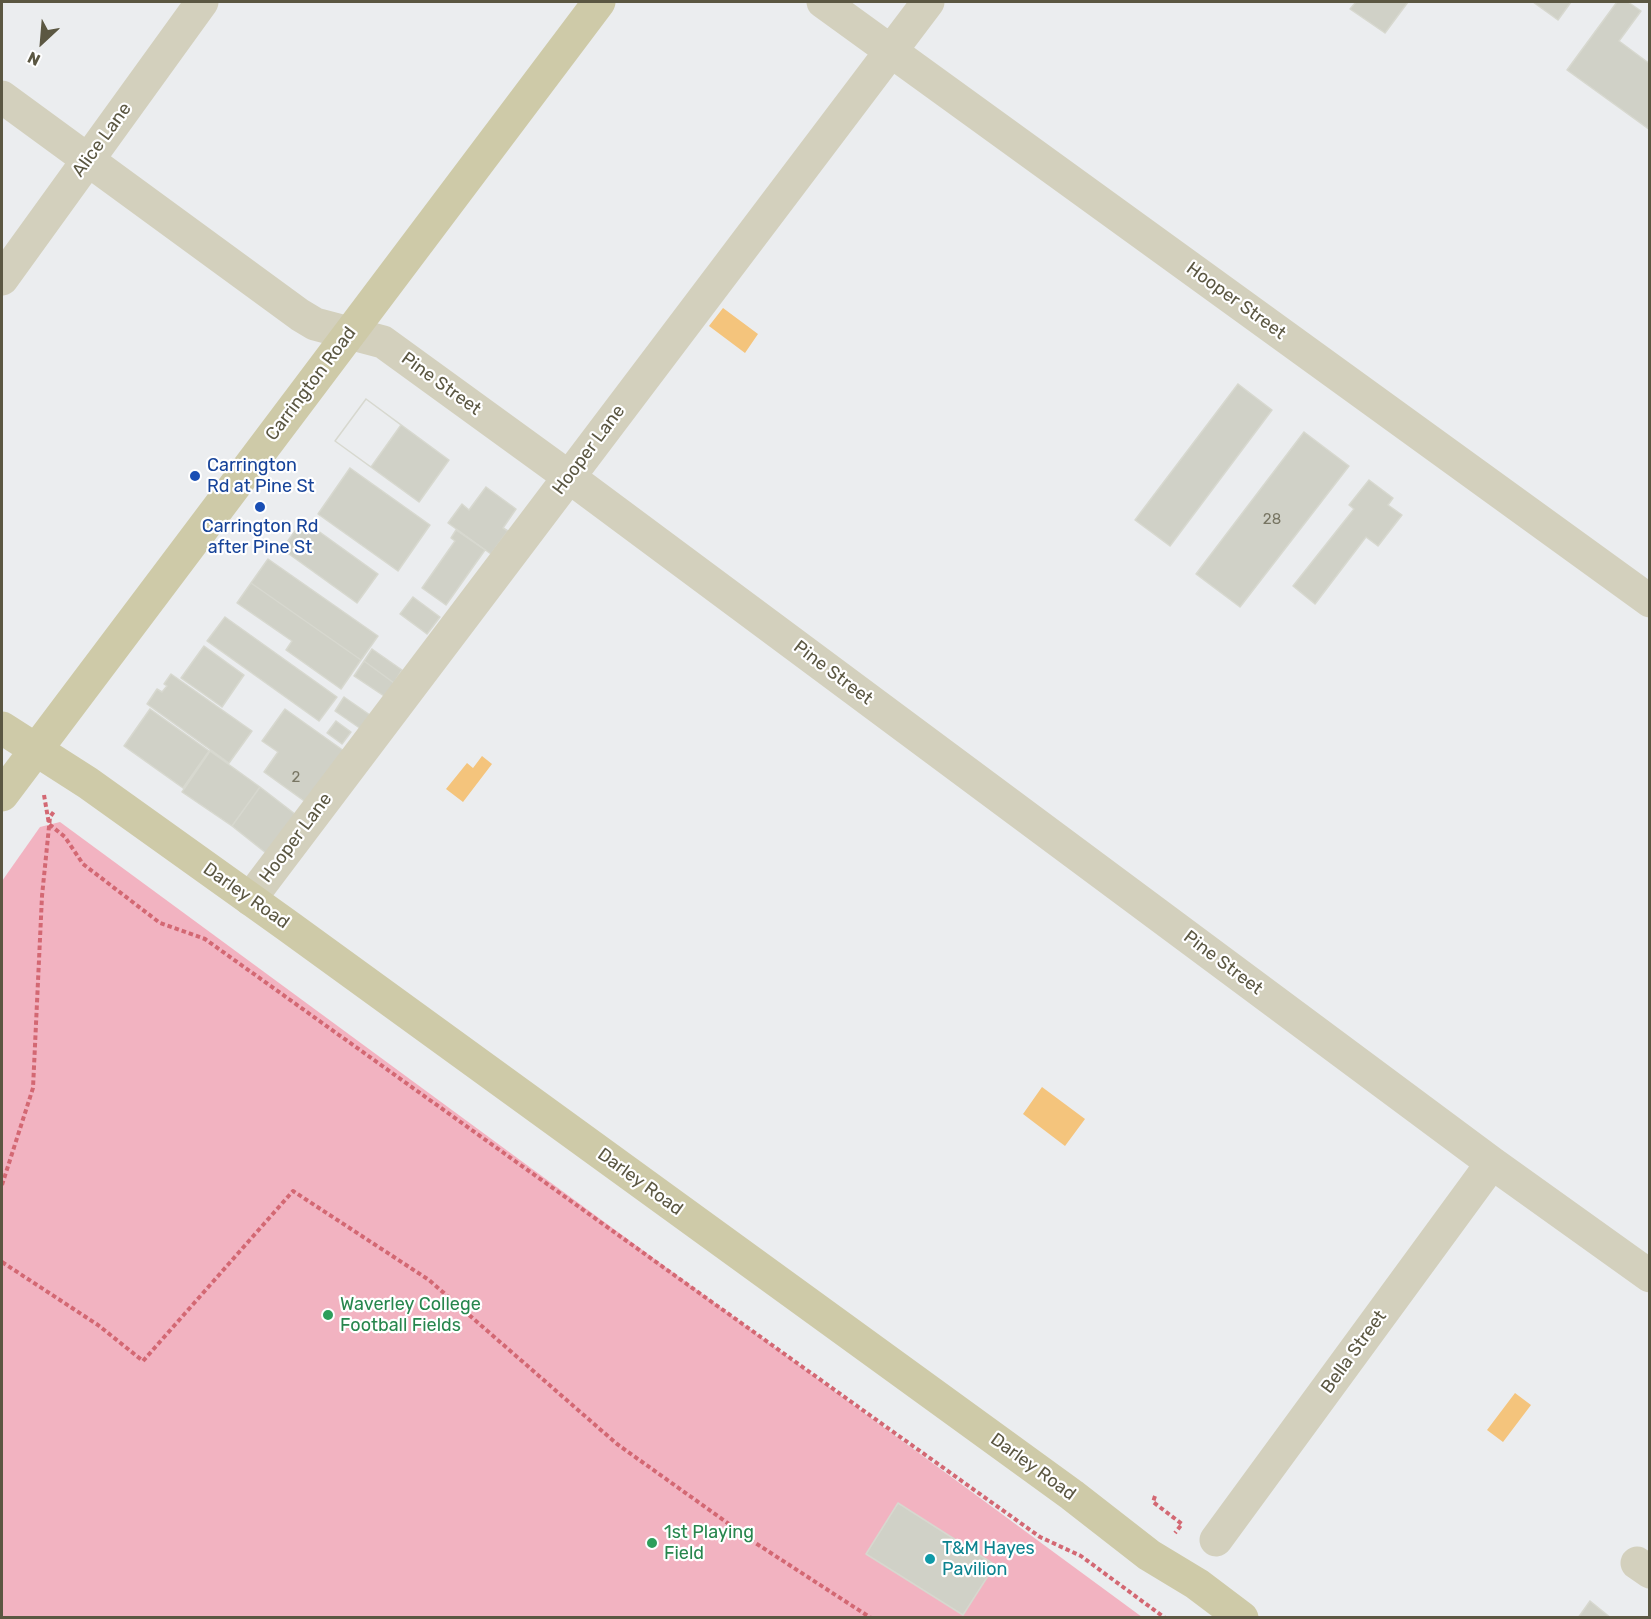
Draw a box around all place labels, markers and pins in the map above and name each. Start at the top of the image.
place label: Carrington Rd at Pine St [207,455,315,498]
marker: Carrington Rd at Pine St [188,469,202,483]
marker: Carrington Rd after Pine St [253,500,267,514]
place label: Carrington Rd after Pine St [202,516,318,558]
place label: Waverley College Football Fields [340,1294,481,1336]
marker: Waverley College Football Fields [321,1308,335,1322]
place label: 1st Playing Field [664,1522,754,1564]
marker: 1st Playing Field [645,1536,659,1550]
place label: T&M Hayes Pavilion [942,1538,1035,1580]
marker: T&M Hayes Pavilion [923,1552,937,1566]

